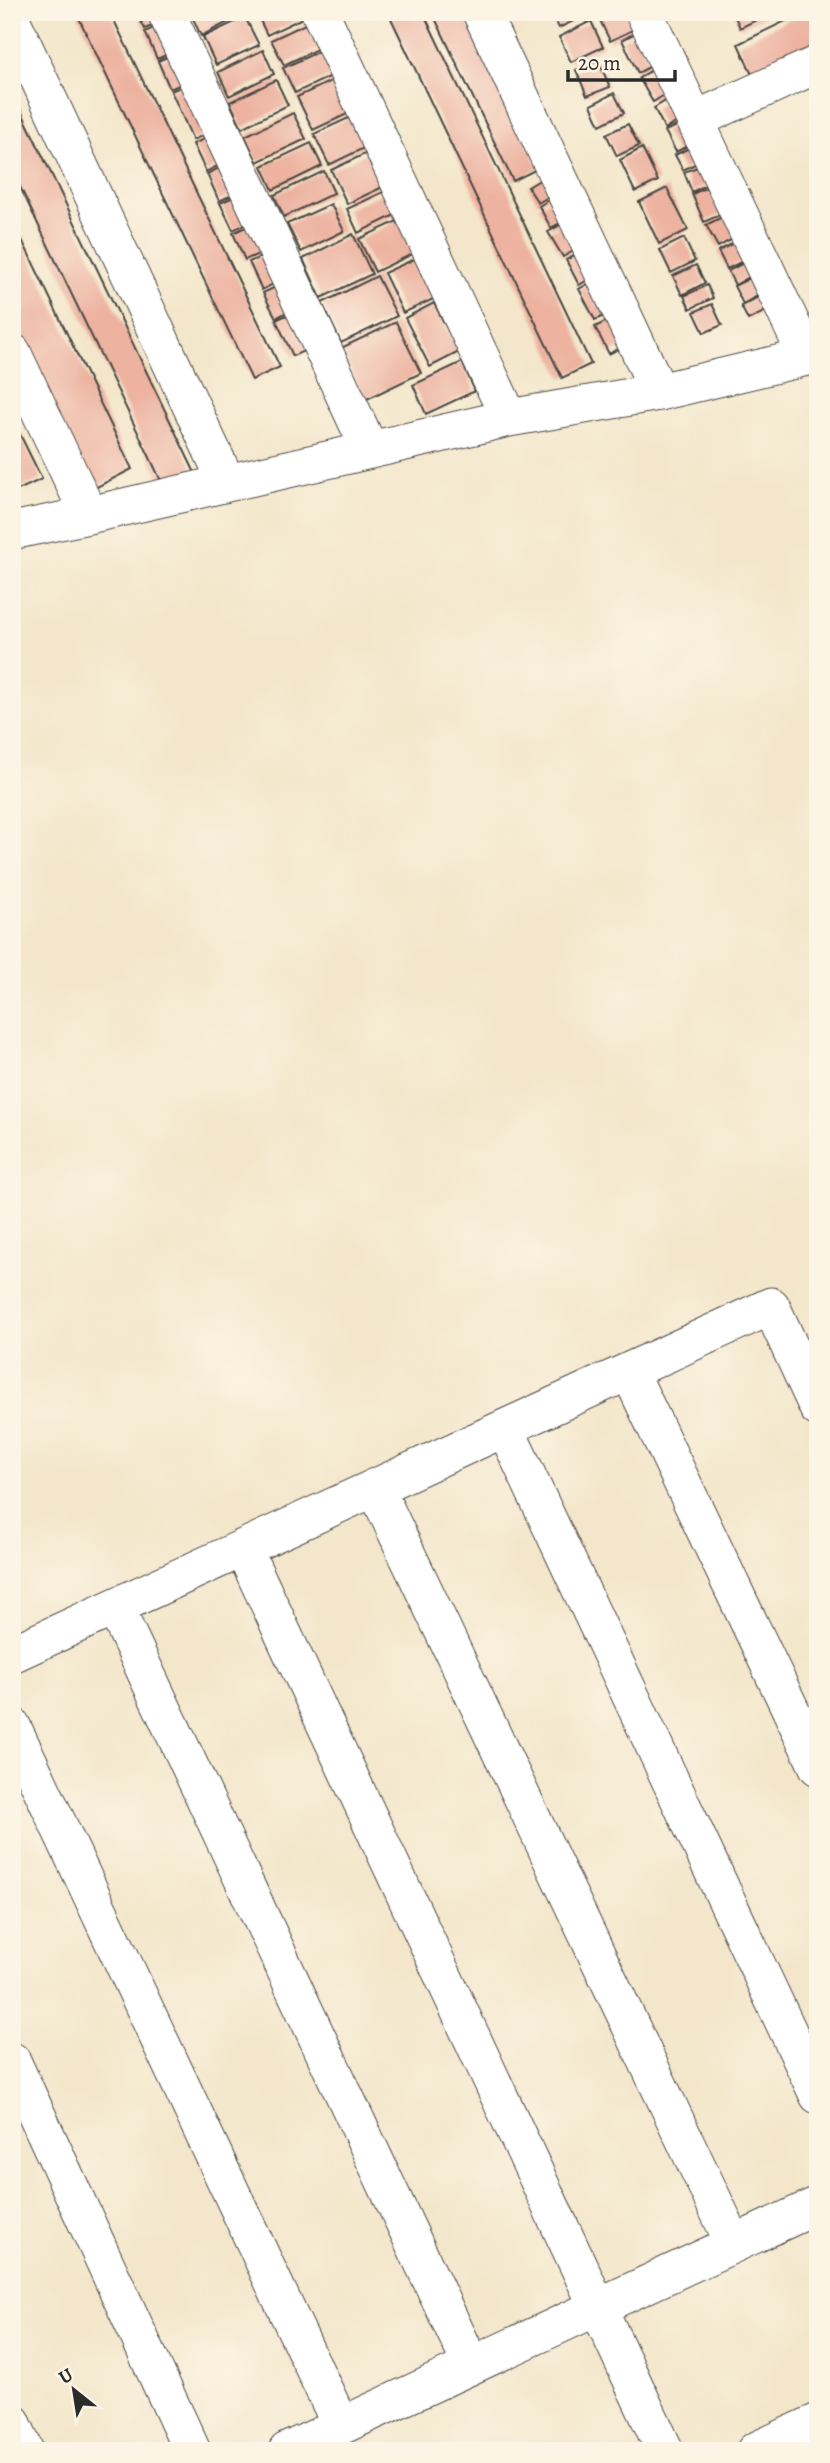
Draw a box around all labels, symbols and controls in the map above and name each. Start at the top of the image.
scale bar [568,38,674,82]
text: 20 m [578,49,621,77]
north arrow [38,2354,108,2424]
text: U [54,2362,78,2391]

